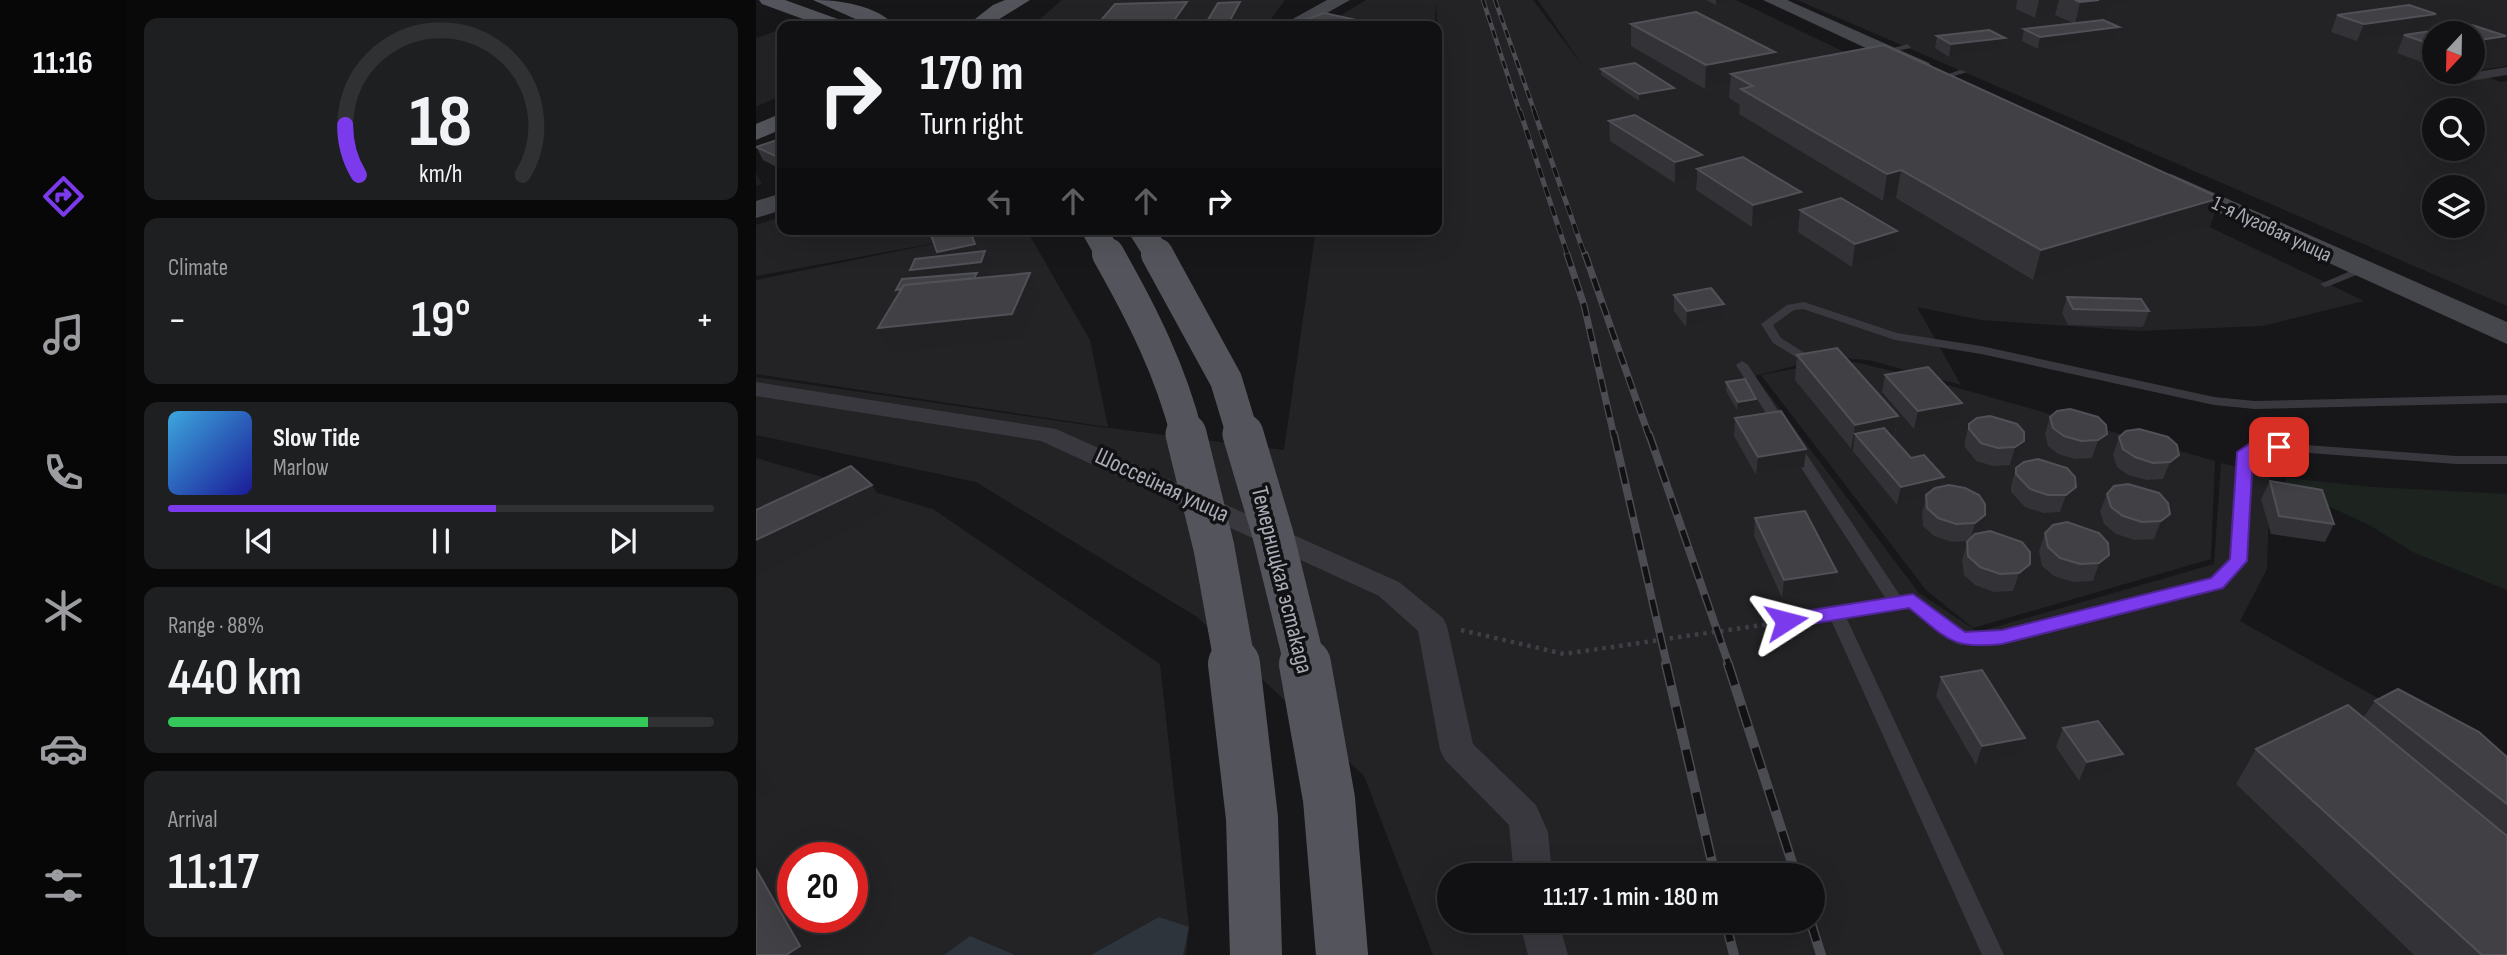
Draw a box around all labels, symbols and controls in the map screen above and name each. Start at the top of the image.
north arrow [2422,21,2485,84]
map controls [2422,21,2485,238]
text: 11:16 [33,44,93,83]
text: 170 m [920,45,1024,104]
icon: right [805,49,896,140]
text: 18 [410,79,472,167]
button: search [2422,98,2485,161]
text: Turn right [920,105,1024,144]
text: km/h [419,159,463,190]
icon: directions [39,172,88,221]
button: layers [2422,175,2485,238]
icon: left [981,182,1019,220]
icon: ahead [1054,182,1092,220]
icon: ahead [1127,182,1165,220]
icon: right [1200,182,1238,220]
street label: 1-я Луговая улица [2208,190,2336,268]
text: Climate [168,254,228,282]
text: 19° [411,289,471,352]
text: − [168,298,187,343]
text: + [695,298,714,343]
icon: music [39,310,88,359]
pin [2249,417,2309,477]
text: Slow Tide [273,423,360,454]
icon: arrive [2260,428,2298,466]
street label: Шоссейная улица [1090,441,1234,529]
icon: phone [39,448,88,497]
text: Marlow [273,454,329,482]
street label: Темерницкая эстакада [1245,484,1319,676]
icon: previous [240,522,278,560]
icon: pause [422,522,460,560]
icon: next [604,522,642,560]
position arrow [1749,584,1823,658]
icon: climate [39,586,88,635]
text: Range · 88% [168,612,264,640]
text: 440 km [168,647,302,710]
icon: car [39,724,88,773]
text: Arrival [168,806,217,834]
text: 11:17 [168,841,259,904]
speed limit sign: 20 [777,842,868,933]
icon: filters [39,861,88,910]
text: 11:17 · 1 min · 180 m [1543,882,1719,913]

